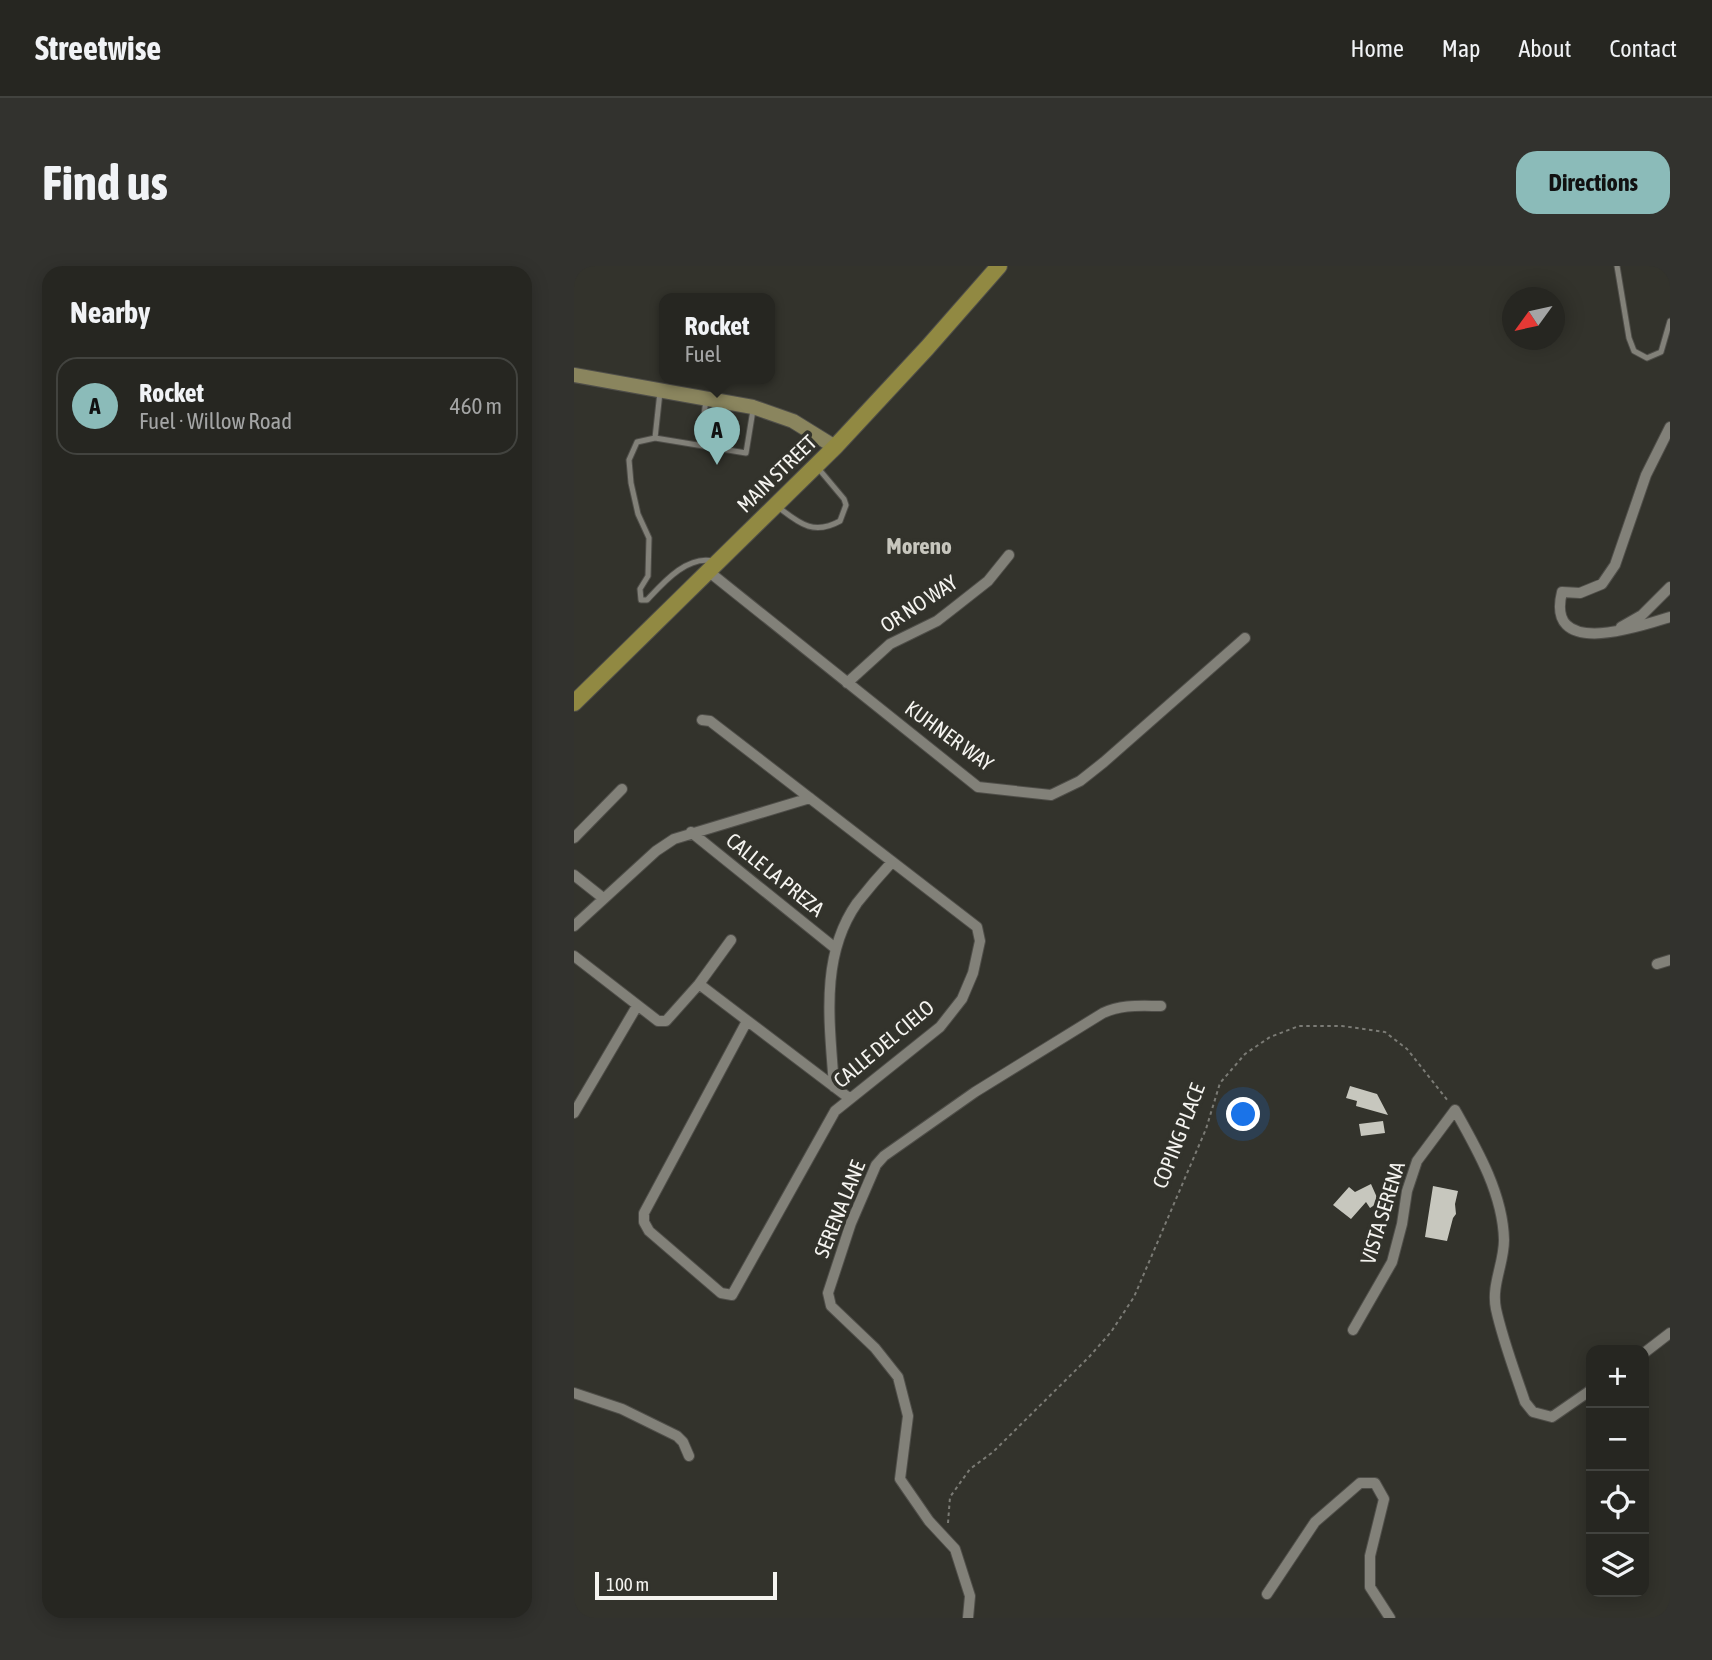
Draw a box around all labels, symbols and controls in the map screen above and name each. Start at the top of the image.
text: Streetwise [35,29,161,67]
text: Home [1350,35,1404,62]
text: Map [1442,35,1480,62]
text: About [1518,35,1571,62]
text: Contact [1609,35,1677,62]
button: Directions [1516,151,1670,214]
text: Find us [42,154,168,210]
north arrow [1502,287,1565,350]
popup [659,293,775,384]
text: Nearby [70,295,150,329]
text: Rocket [684,311,750,341]
text: Fuel [684,341,721,367]
text: Rocket [139,378,204,408]
text: A [89,393,101,419]
text: 460 m [450,393,502,419]
pin: A [694,407,740,465]
text: Fuel · Willow Road [139,408,292,434]
street label: MAIN STREET [732,430,821,517]
district label: Moreno [886,533,952,559]
street label: OR NO WAY [876,569,962,637]
street label: KUHNER WAY [901,695,999,776]
street label: CALLE LA PREZA [722,828,830,921]
street label: CALLE DEL CIELO [828,994,938,1092]
street label: COPING PLACE [1147,1080,1209,1192]
your location [1226,1097,1260,1131]
street label: SERENA LANE [809,1157,869,1261]
street label: VISTA SERENA [1355,1158,1409,1267]
map controls [1586,1345,1649,1597]
button: + [1586,1345,1649,1408]
button: − [1586,1408,1649,1471]
button: locate [1586,1471,1649,1534]
button: layers [1586,1534,1649,1597]
scale bar [595,1569,777,1601]
text: 100 m [606,1573,649,1595]

